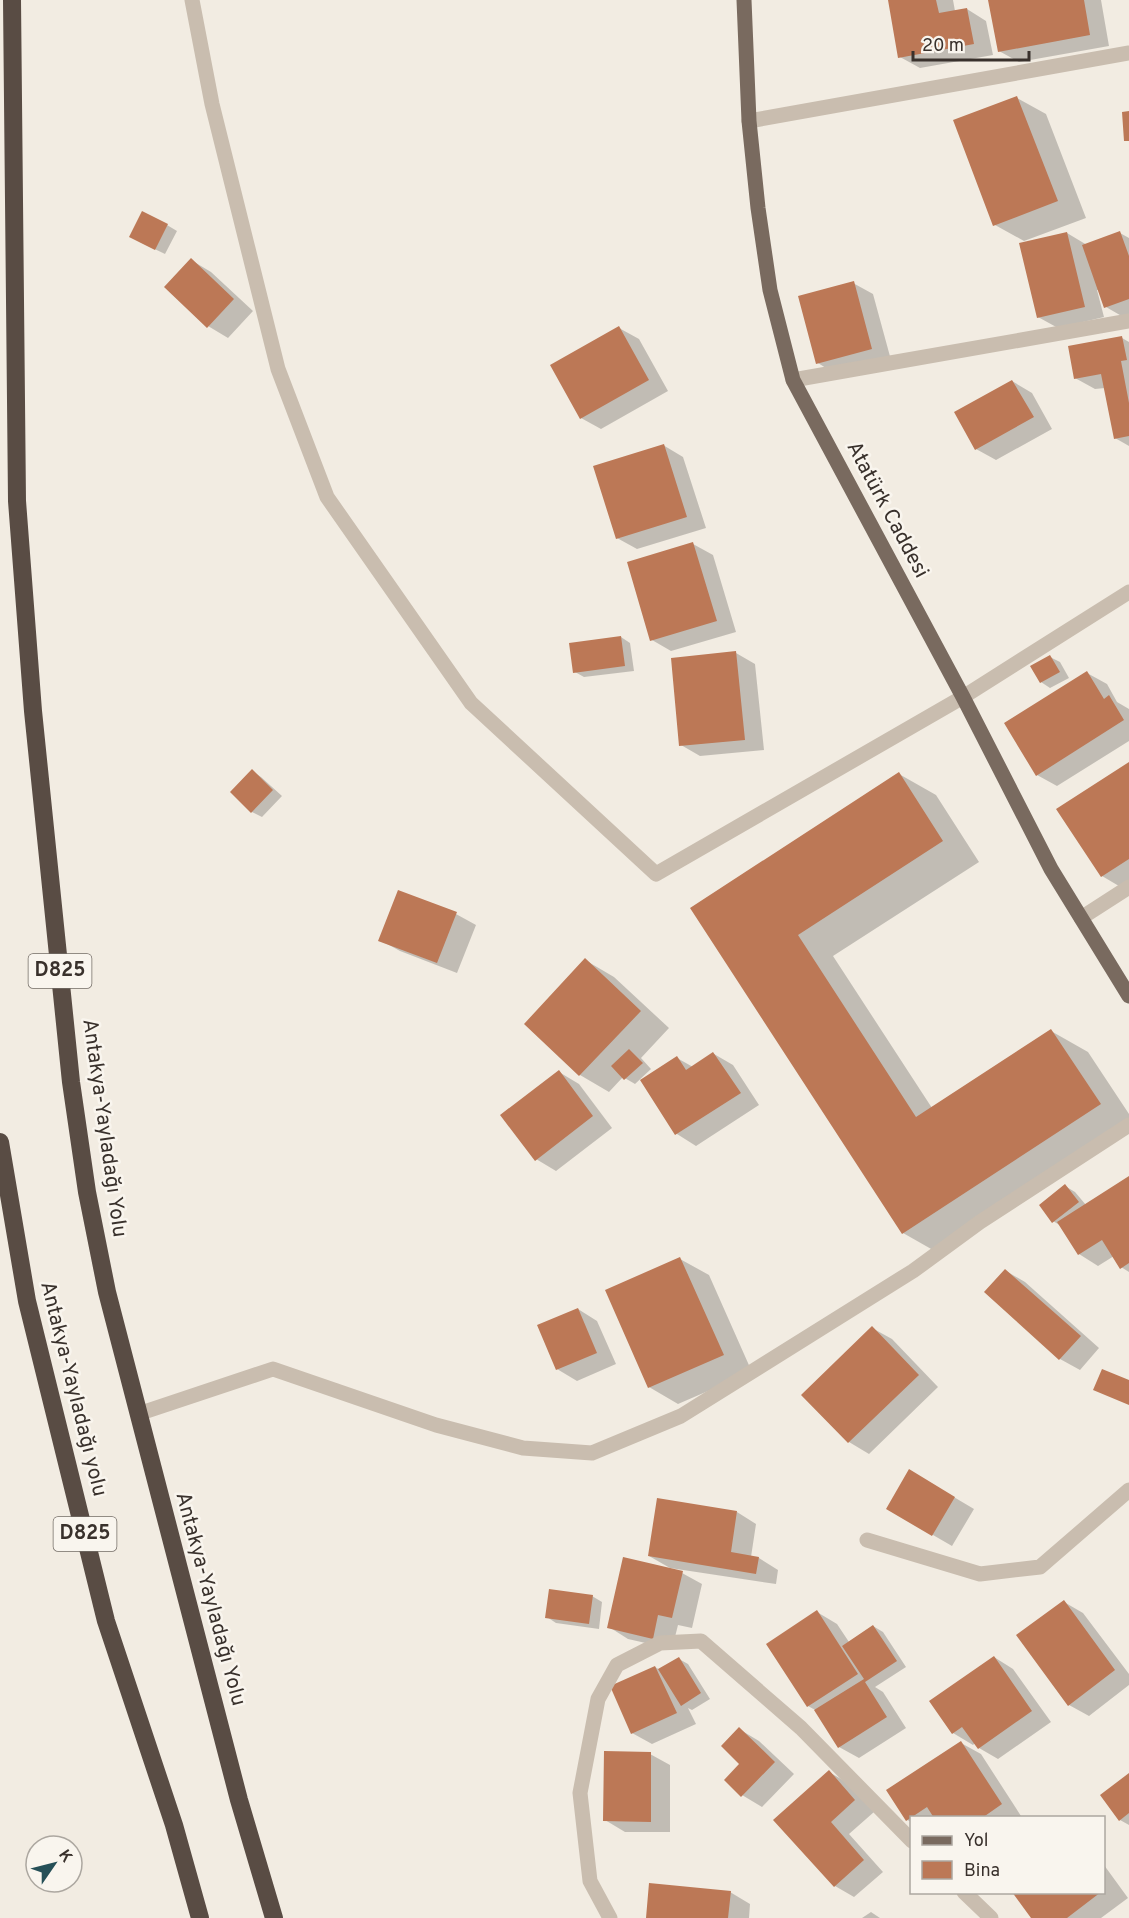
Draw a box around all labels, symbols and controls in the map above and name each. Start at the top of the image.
scale bar [913,24,1028,62]
text: 20 m [922,35,964,58]
street label: Atatürk Caddesi [840,437,934,583]
road number: D825 [28,954,92,988]
street label: Antakya-Yayladağı Yolu [75,1017,133,1239]
street label: Antakya-Yayladağı yolu [33,1279,113,1499]
street label: Antakya-Yayladağı Yolu [168,1489,252,1709]
road number: D825 [54,1517,116,1551]
legend [910,1816,1105,1894]
text: Yol [964,1830,989,1853]
north arrow [24,1834,84,1894]
text: K [53,1846,76,1867]
text: Bina [964,1860,1000,1883]

